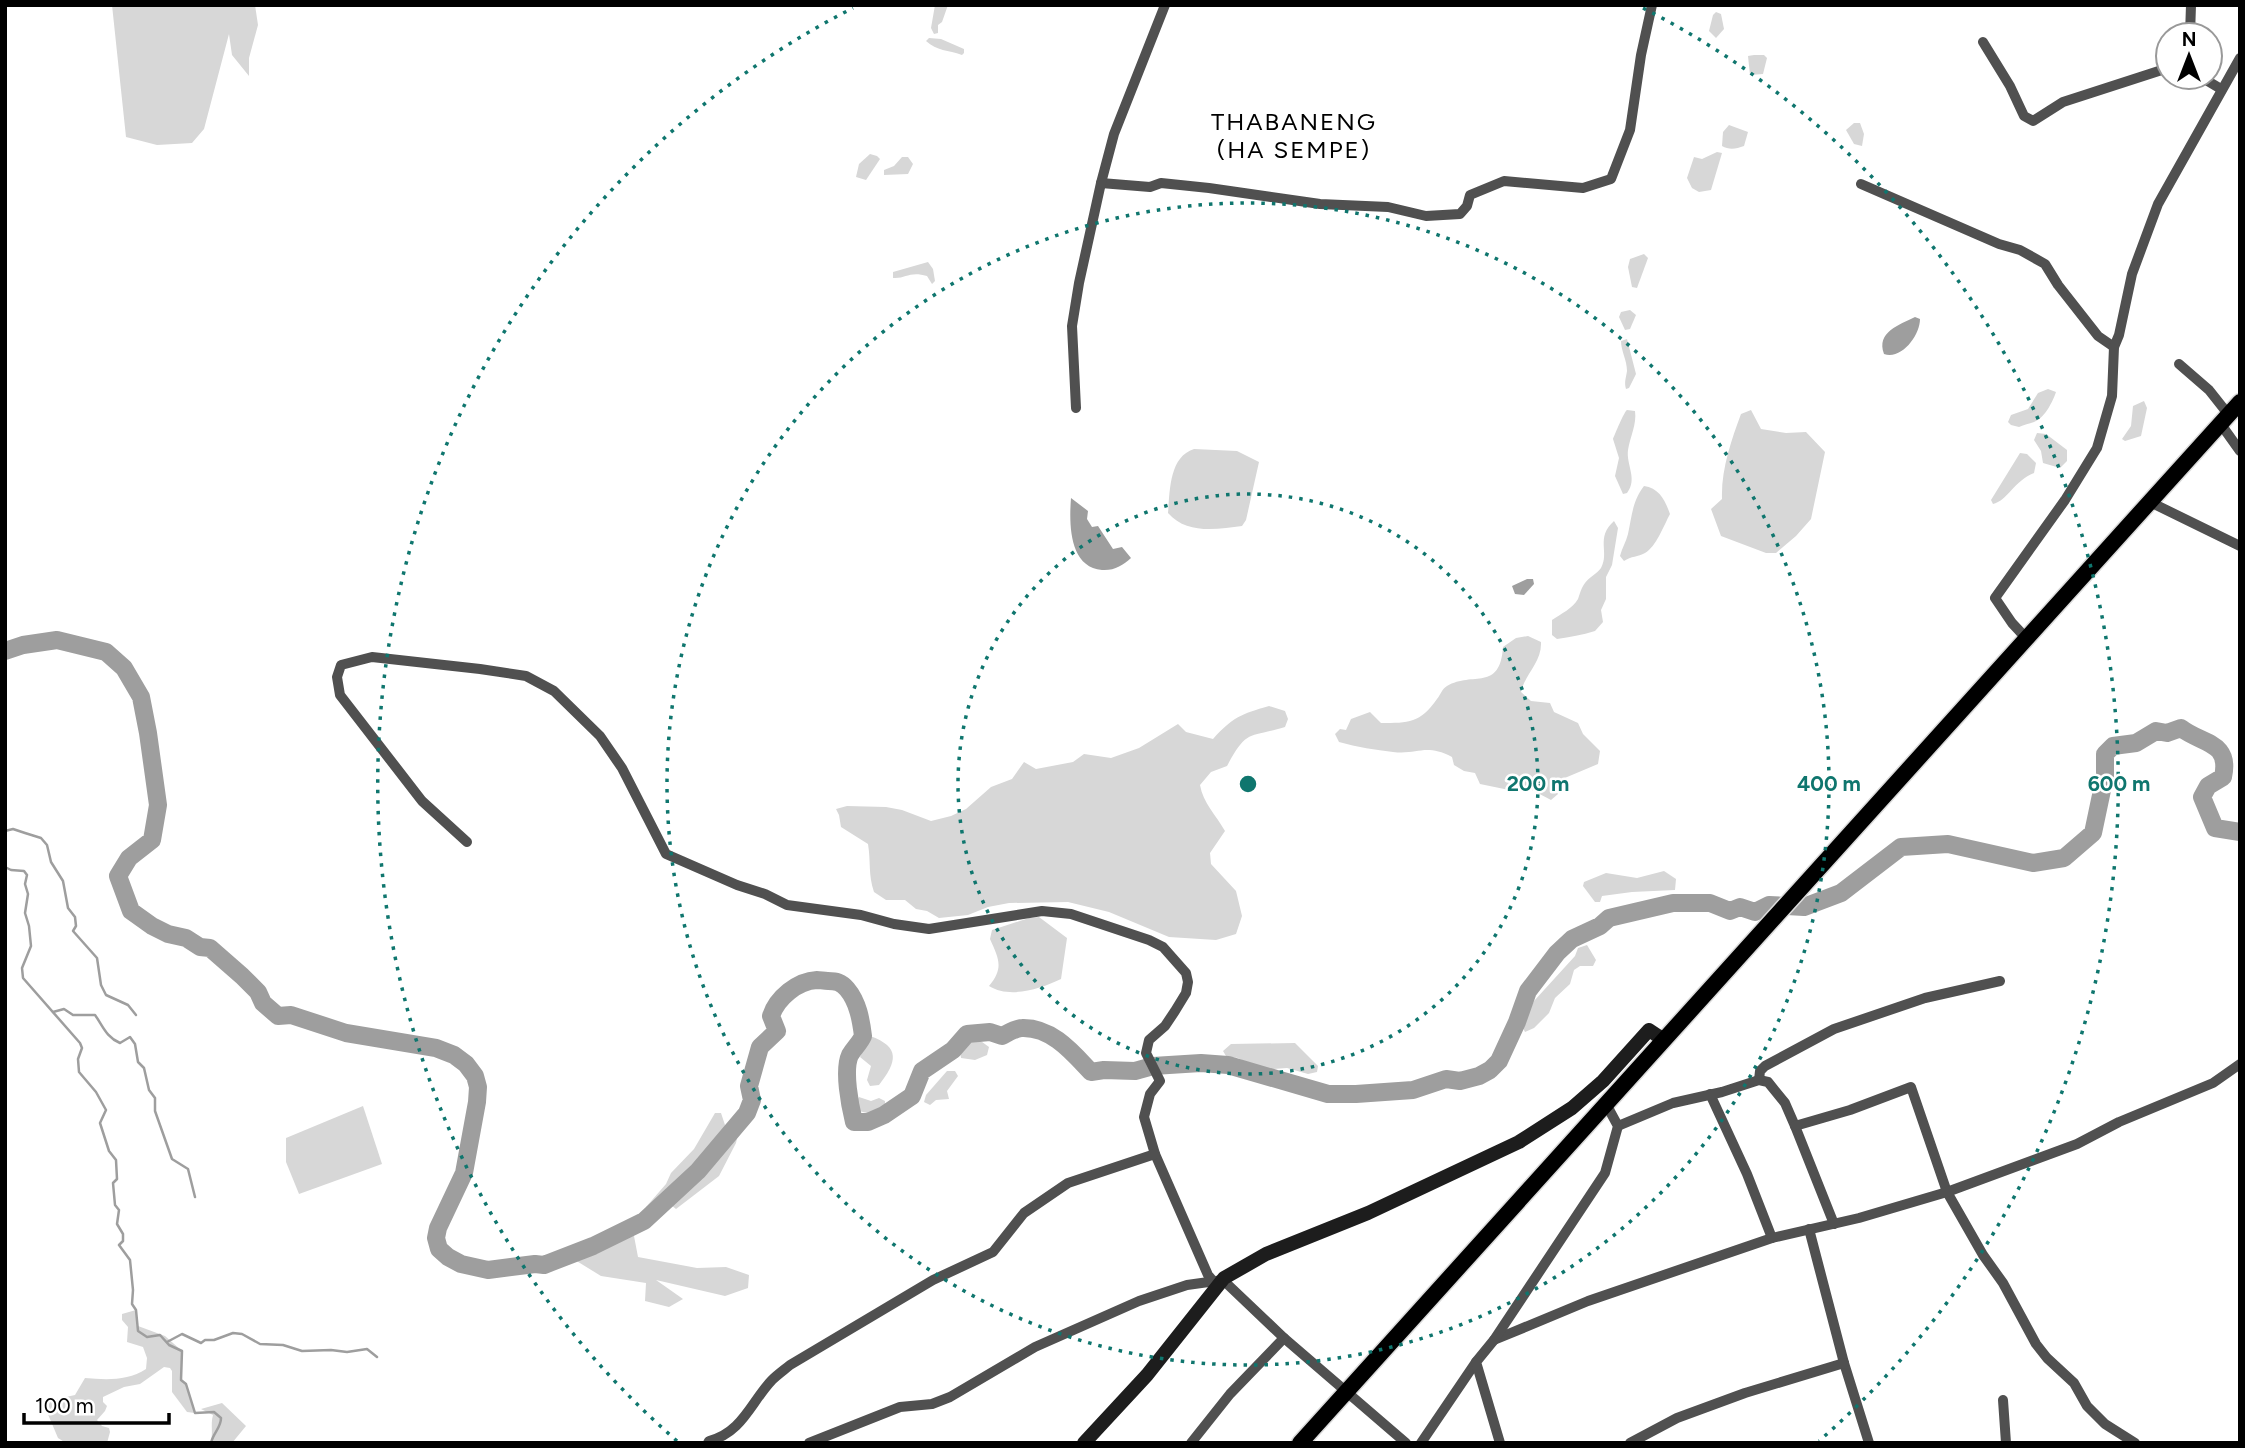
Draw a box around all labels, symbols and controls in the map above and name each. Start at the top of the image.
north arrow [2154,21,2224,91]
text: N [2182,28,2196,51]
district label: THABANENG (HA SEMPE) [1211,107,1377,164]
text: 200 m [1507,771,1569,796]
text: 400 m [1797,771,1861,796]
text: 600 m [2088,771,2150,796]
centre of rings [1236,772,1260,796]
scale bar [24,1382,170,1426]
text: 100 m [35,1393,94,1418]

